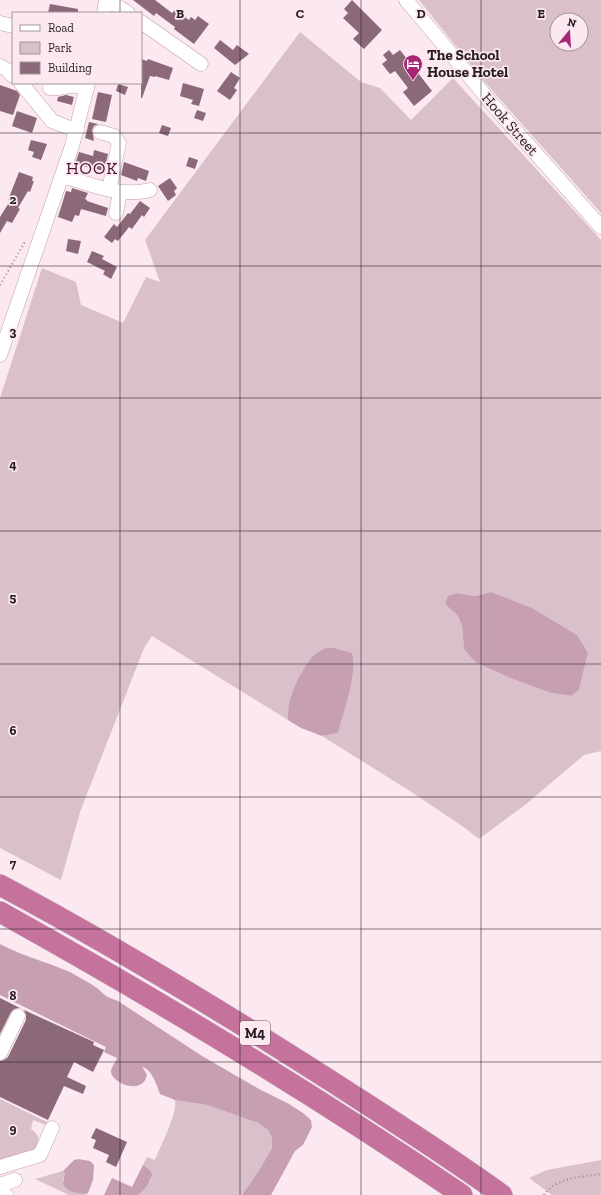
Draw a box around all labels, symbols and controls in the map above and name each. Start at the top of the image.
text: B [176,6,184,21]
text: C [296,6,304,21]
text: D [416,6,426,21]
text: E [537,6,545,21]
legend [12,12,142,84]
north arrow [549,12,589,52]
text: N [566,15,579,31]
text: Road [48,21,74,35]
text: Park [48,41,73,55]
place label: The School House Hotel [427,46,508,81]
hotel icon: The School House Hotel [402,53,424,81]
text: Building [48,61,92,75]
street label: Hook Street [478,89,542,159]
district label: HOOK [66,158,118,178]
text: 2 [10,192,17,207]
text: 3 [10,324,17,339]
text: 4 [9,457,17,472]
text: 5 [10,590,17,605]
text: 6 [10,723,17,738]
text: 7 [10,856,17,871]
text: 8 [9,988,17,1003]
road number: M4 [240,1021,270,1045]
text: 9 [10,1121,17,1136]

